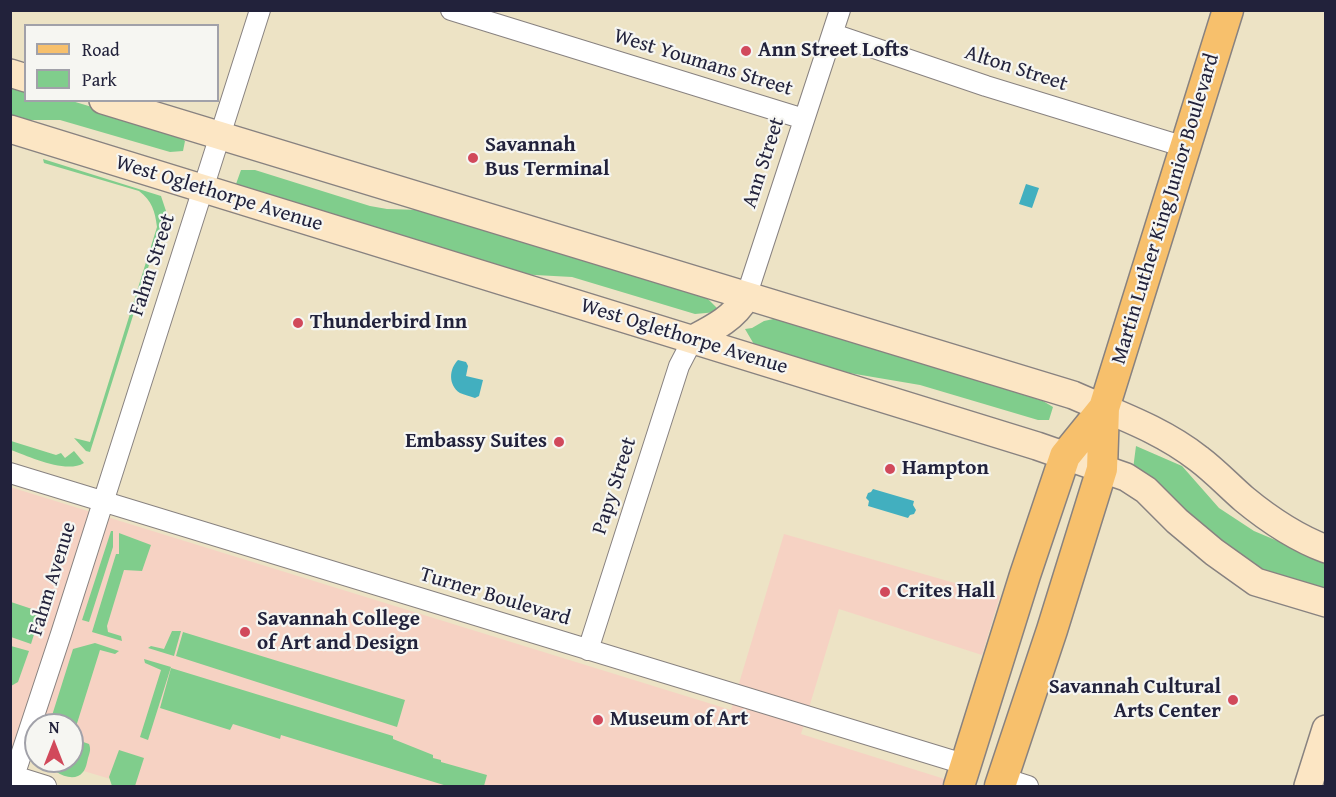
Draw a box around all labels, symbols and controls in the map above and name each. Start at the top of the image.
legend [24,24,219,102]
street label: West Youmans Street [611,24,795,102]
text: Road [82,36,120,63]
place label: Ann Street Lofts [758,38,909,64]
street label: Alton Street [962,41,1070,97]
marker: Ann Street Lofts [739,44,753,58]
street label: Martin Luther King Junior Boulevard [1107,51,1225,367]
text: Park [82,66,117,93]
street label: Ann Street [737,114,791,212]
place label: Savannah Bus Terminal [485,133,609,183]
street label: West Oglethorpe Avenue [112,151,326,237]
marker: Savannah Bus Terminal [466,151,480,165]
street label: Fahm Street [125,211,181,319]
street label: West Oglethorpe Avenue [577,294,791,380]
place label: Thunderbird Inn [310,310,467,336]
marker: Thunderbird Inn [291,316,305,330]
place label: Embassy Suites [405,429,547,455]
street label: Papy Street [587,434,643,538]
marker: Embassy Suites [552,435,566,449]
place label: Hampton [902,456,989,482]
marker: Hampton [883,462,897,476]
street label: Fahm Avenue [24,519,82,639]
street label: Turner Boulevard [417,562,573,632]
place label: Crites Hall [897,579,995,605]
marker: Crites Hall [878,585,892,599]
place label: Savannah College of Art and Design [257,607,420,657]
marker: Savannah College of Art and Design [238,625,252,639]
place label: Savannah Cultural Arts Center [1049,675,1221,725]
marker: Savannah Cultural Arts Center [1226,693,1240,707]
place label: Museum of Art [610,707,748,733]
north arrow [24,713,84,773]
marker: Museum of Art [591,713,605,727]
text: N [49,715,59,739]

